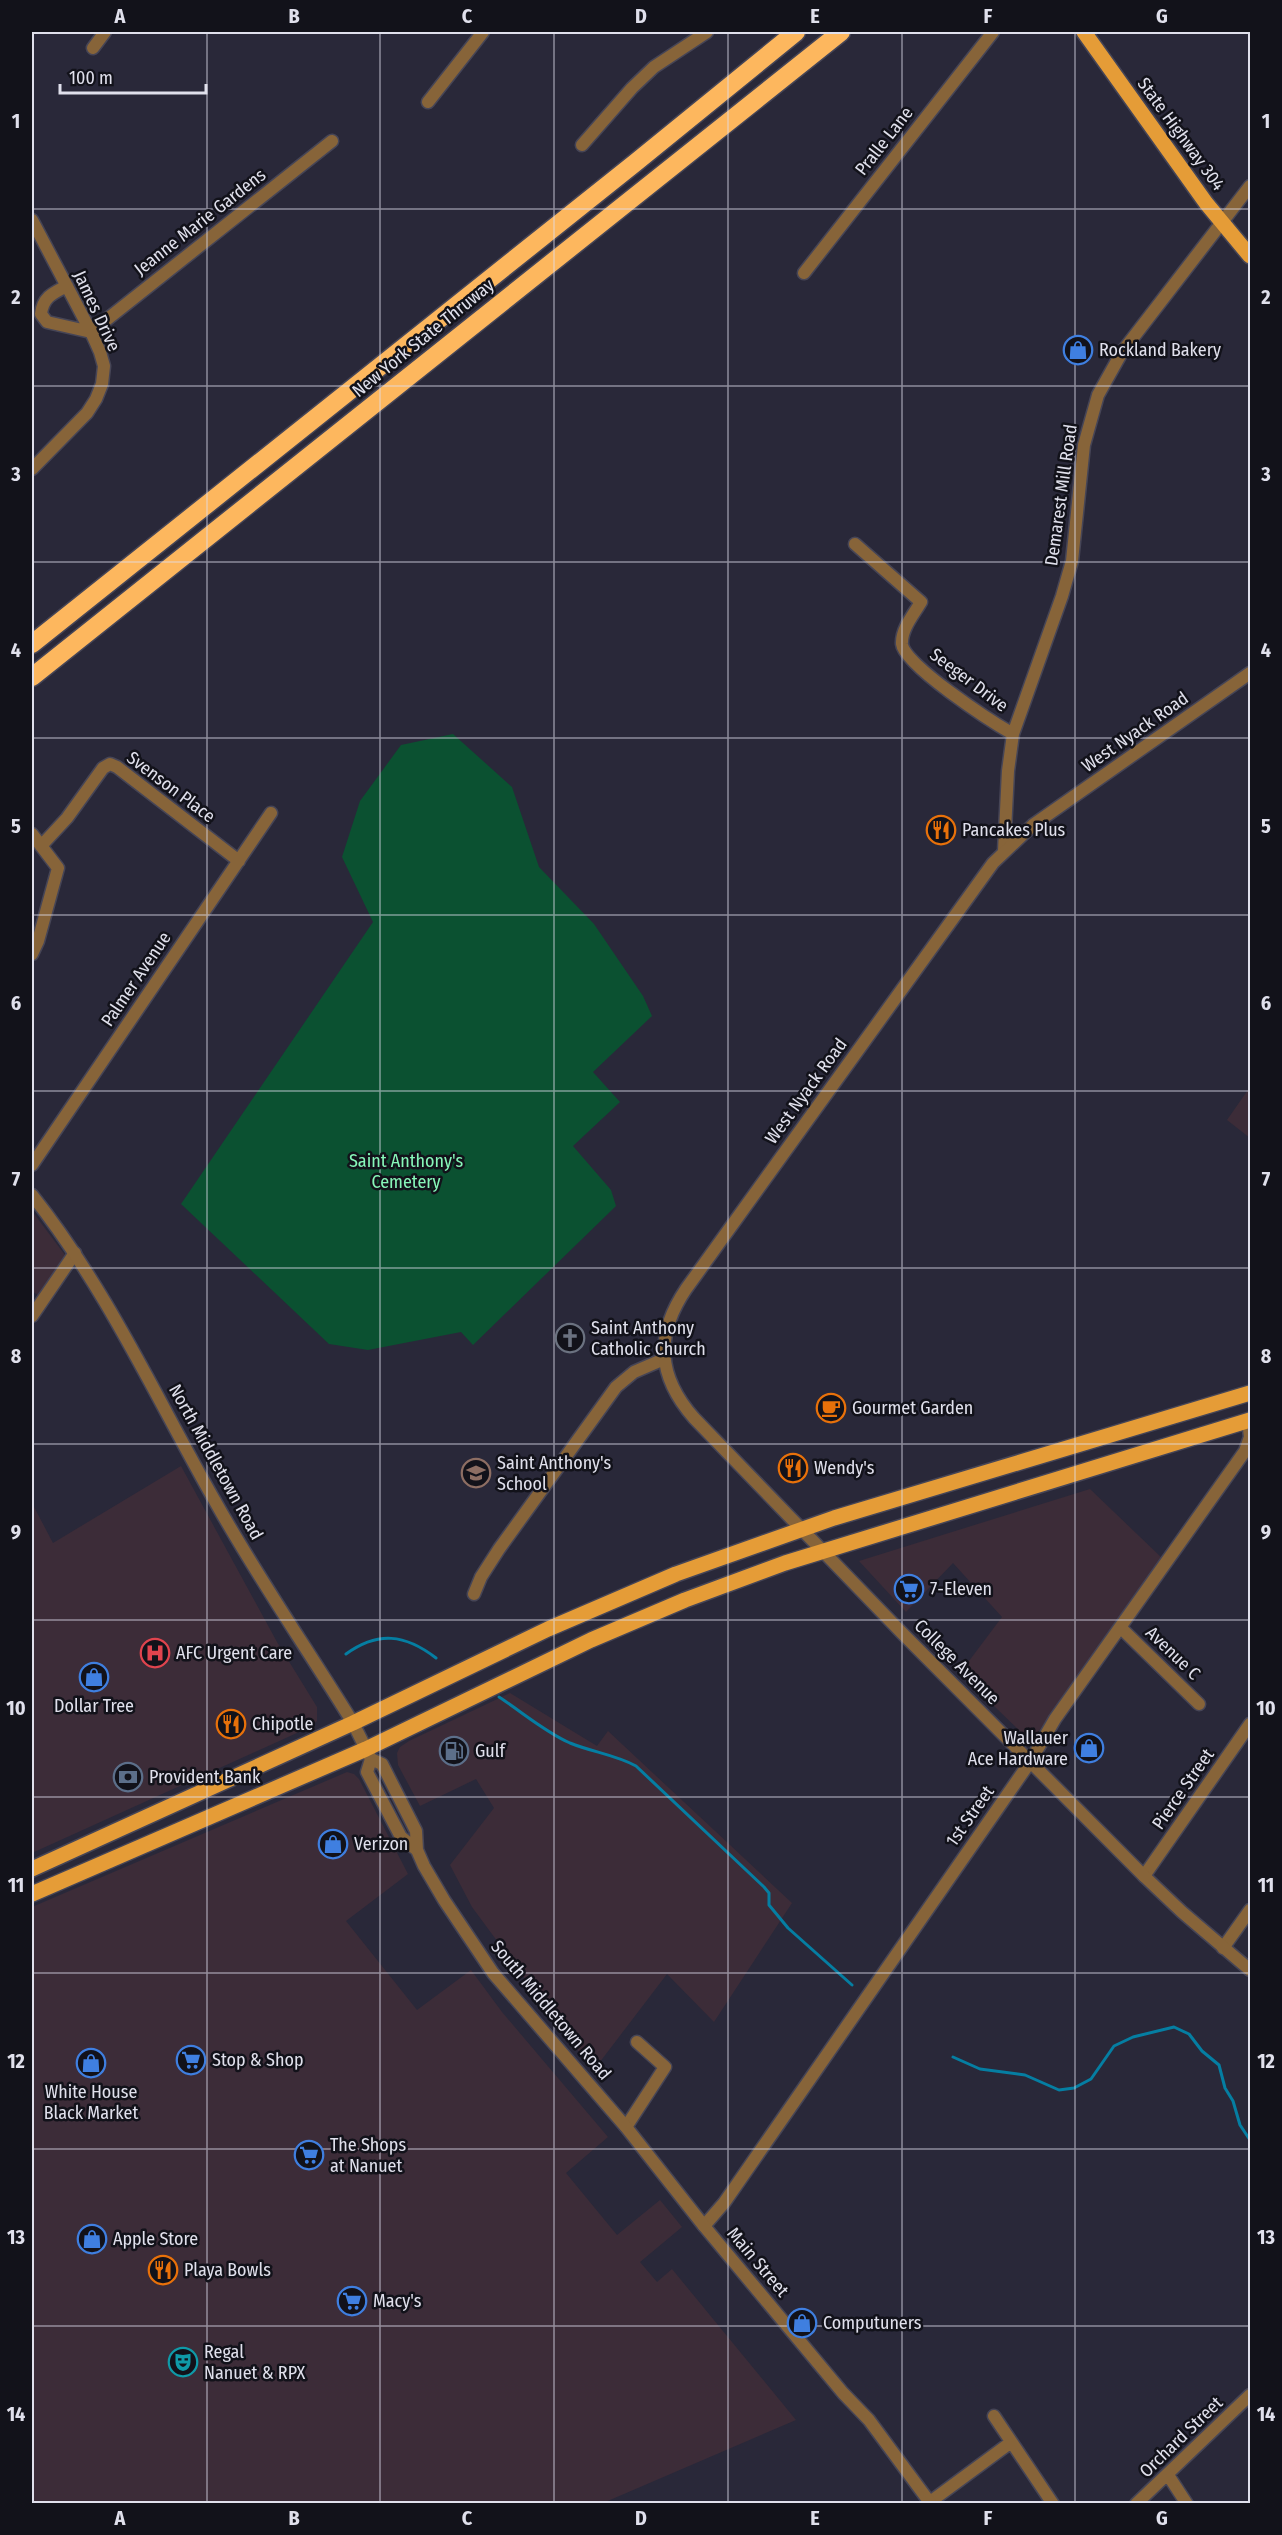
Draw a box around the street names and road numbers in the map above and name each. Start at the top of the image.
street label: State Highway 304 [1133,73,1230,195]
street label: Pralle Lane [850,102,918,180]
street label: Jeanne Marie Gardens [130,164,270,280]
street label: James Drive [69,267,125,355]
street label: New York State Thruway [348,274,498,402]
street label: Demarest Mill Road [1040,423,1082,567]
street label: Seeger Drive [925,643,1013,717]
street label: West Nyack Road [1077,687,1193,777]
street label: Svenson Place [122,747,220,827]
street label: Palmer Avenue [96,927,176,1030]
street label: West Nyack Road [760,1034,852,1148]
street label: North Middletown Road [164,1380,268,1544]
street label: College Avenue [910,1615,1004,1709]
street label: Avenue C [1141,1622,1205,1684]
street label: Pierce Street [1147,1744,1219,1834]
street label: 1st Street [941,1781,999,1851]
street label: South Middletown Road [486,1936,616,2084]
street label: Main Street [723,2223,794,2301]
street label: Orchard Street [1135,2392,1227,2482]

